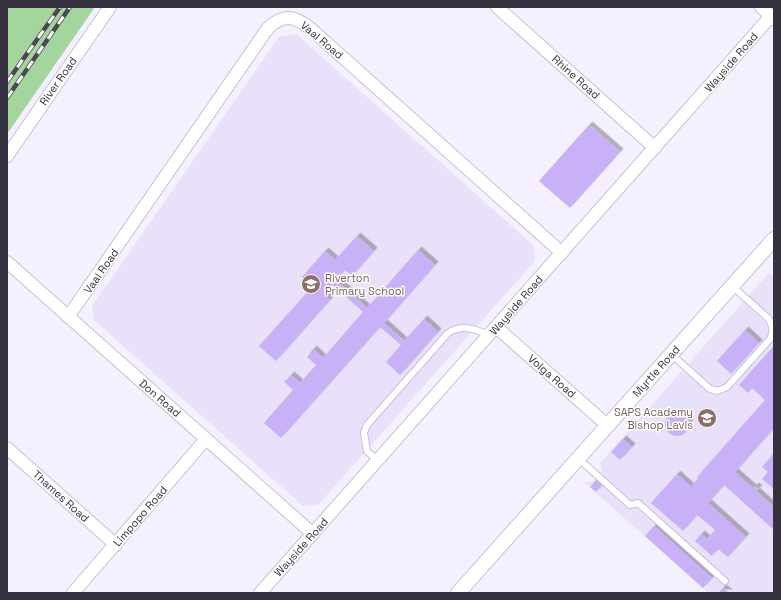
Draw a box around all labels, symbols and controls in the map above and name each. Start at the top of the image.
street label: Vaal Road [298,18,346,62]
street label: Wayside Road [701,29,761,95]
street label: Rhine Road [549,52,603,102]
street label: River Road [36,54,80,108]
street label: Vaal Road [80,246,122,296]
place label: Riverton Primary School [325,271,404,298]
street label: Wayside Road [486,272,546,338]
school or university icon: Riverton Primary School [300,273,322,295]
street label: Myrtle Road [629,342,683,400]
street label: Volga Road [525,351,579,401]
street label: Don Road [136,376,184,420]
place label: SAPS Academy Bishop Lavis [614,405,693,432]
school or university icon: SAPS Academy Bishop Lavis [696,407,718,429]
street label: Thames Road [30,467,92,525]
street label: Limpopo Road [110,483,170,549]
street label: Wayside Road [271,515,331,579]

